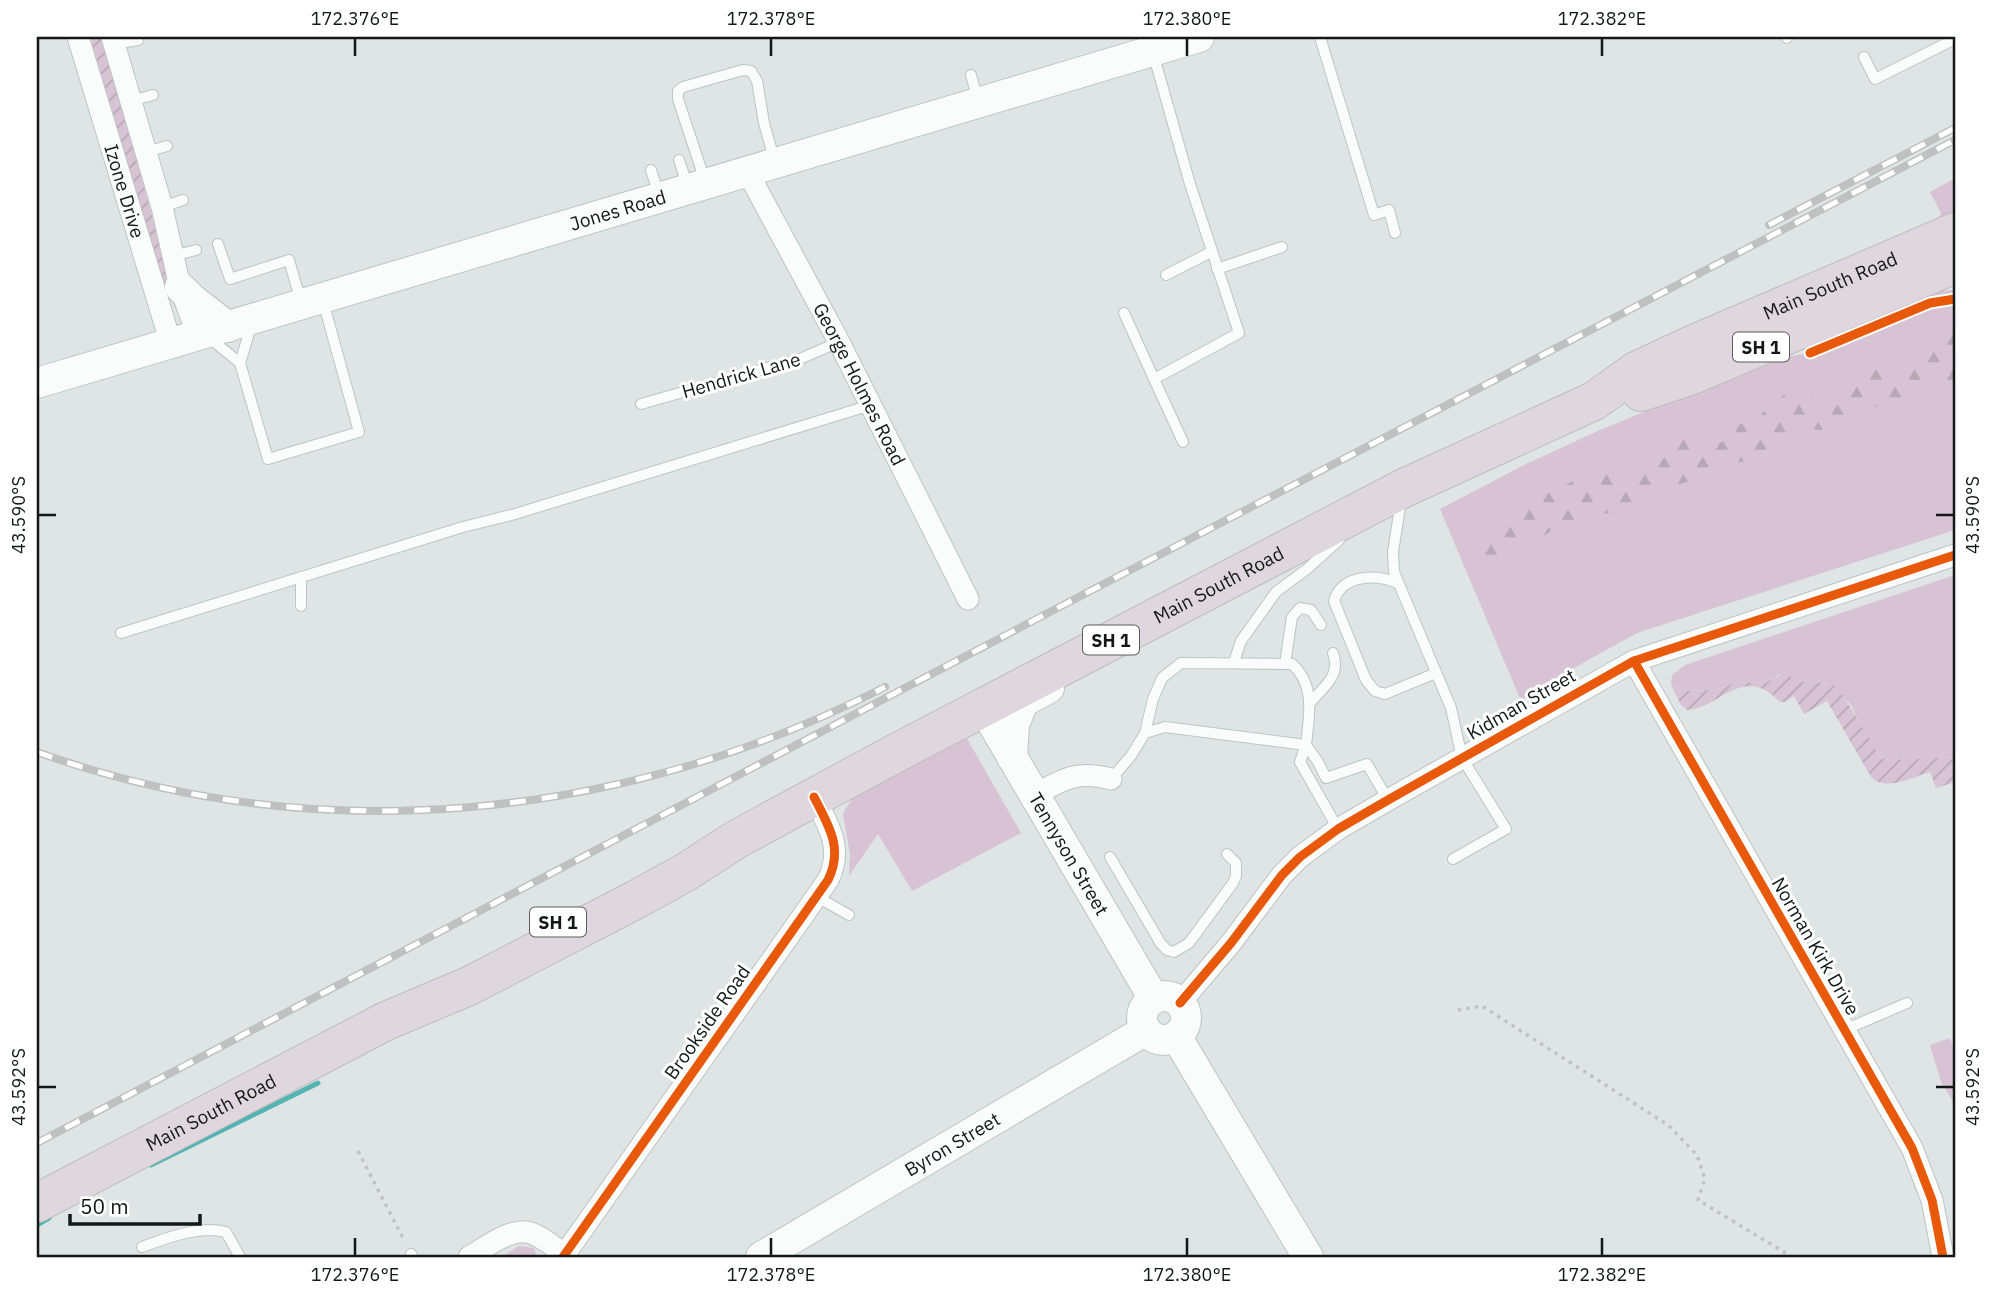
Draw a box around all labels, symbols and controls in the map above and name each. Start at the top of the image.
text: 172.376°E [311,7,399,30]
text: 172.378°E [727,7,815,30]
text: 172.380°E [1143,7,1231,30]
text: 172.382°E [1558,7,1646,30]
street label: Izone Drive [99,141,150,241]
street label: Jones Road [567,184,669,236]
street label: Main South Road [1759,246,1901,325]
street label: George Holmes Road [808,298,911,469]
road number: SH 1 [1733,332,1789,362]
street label: Hendrick Lane [679,347,803,403]
text: 43.590°S [7,476,30,554]
text: 43.590°S [1961,476,1984,554]
street label: Main South Road [1149,541,1288,629]
road number: SH 1 [1083,626,1139,654]
street label: Kidman Street [1462,663,1580,745]
street label: Tennyson Street [1024,788,1114,919]
street label: Norman Kirk Drive [1767,873,1865,1019]
road number: SH 1 [530,908,586,937]
street label: Brookside Road [659,960,755,1084]
text: 43.592°S [7,1048,30,1126]
text: 43.592°S [1961,1048,1984,1126]
street label: Main South Road [141,1068,280,1156]
street label: Byron Street [900,1107,1004,1182]
scale bar [70,1182,200,1226]
text: 50 m [80,1192,129,1220]
text: 172.376°E [311,1263,399,1286]
text: 172.378°E [727,1263,815,1286]
text: 172.380°E [1143,1263,1231,1286]
text: 172.382°E [1558,1263,1646,1286]

